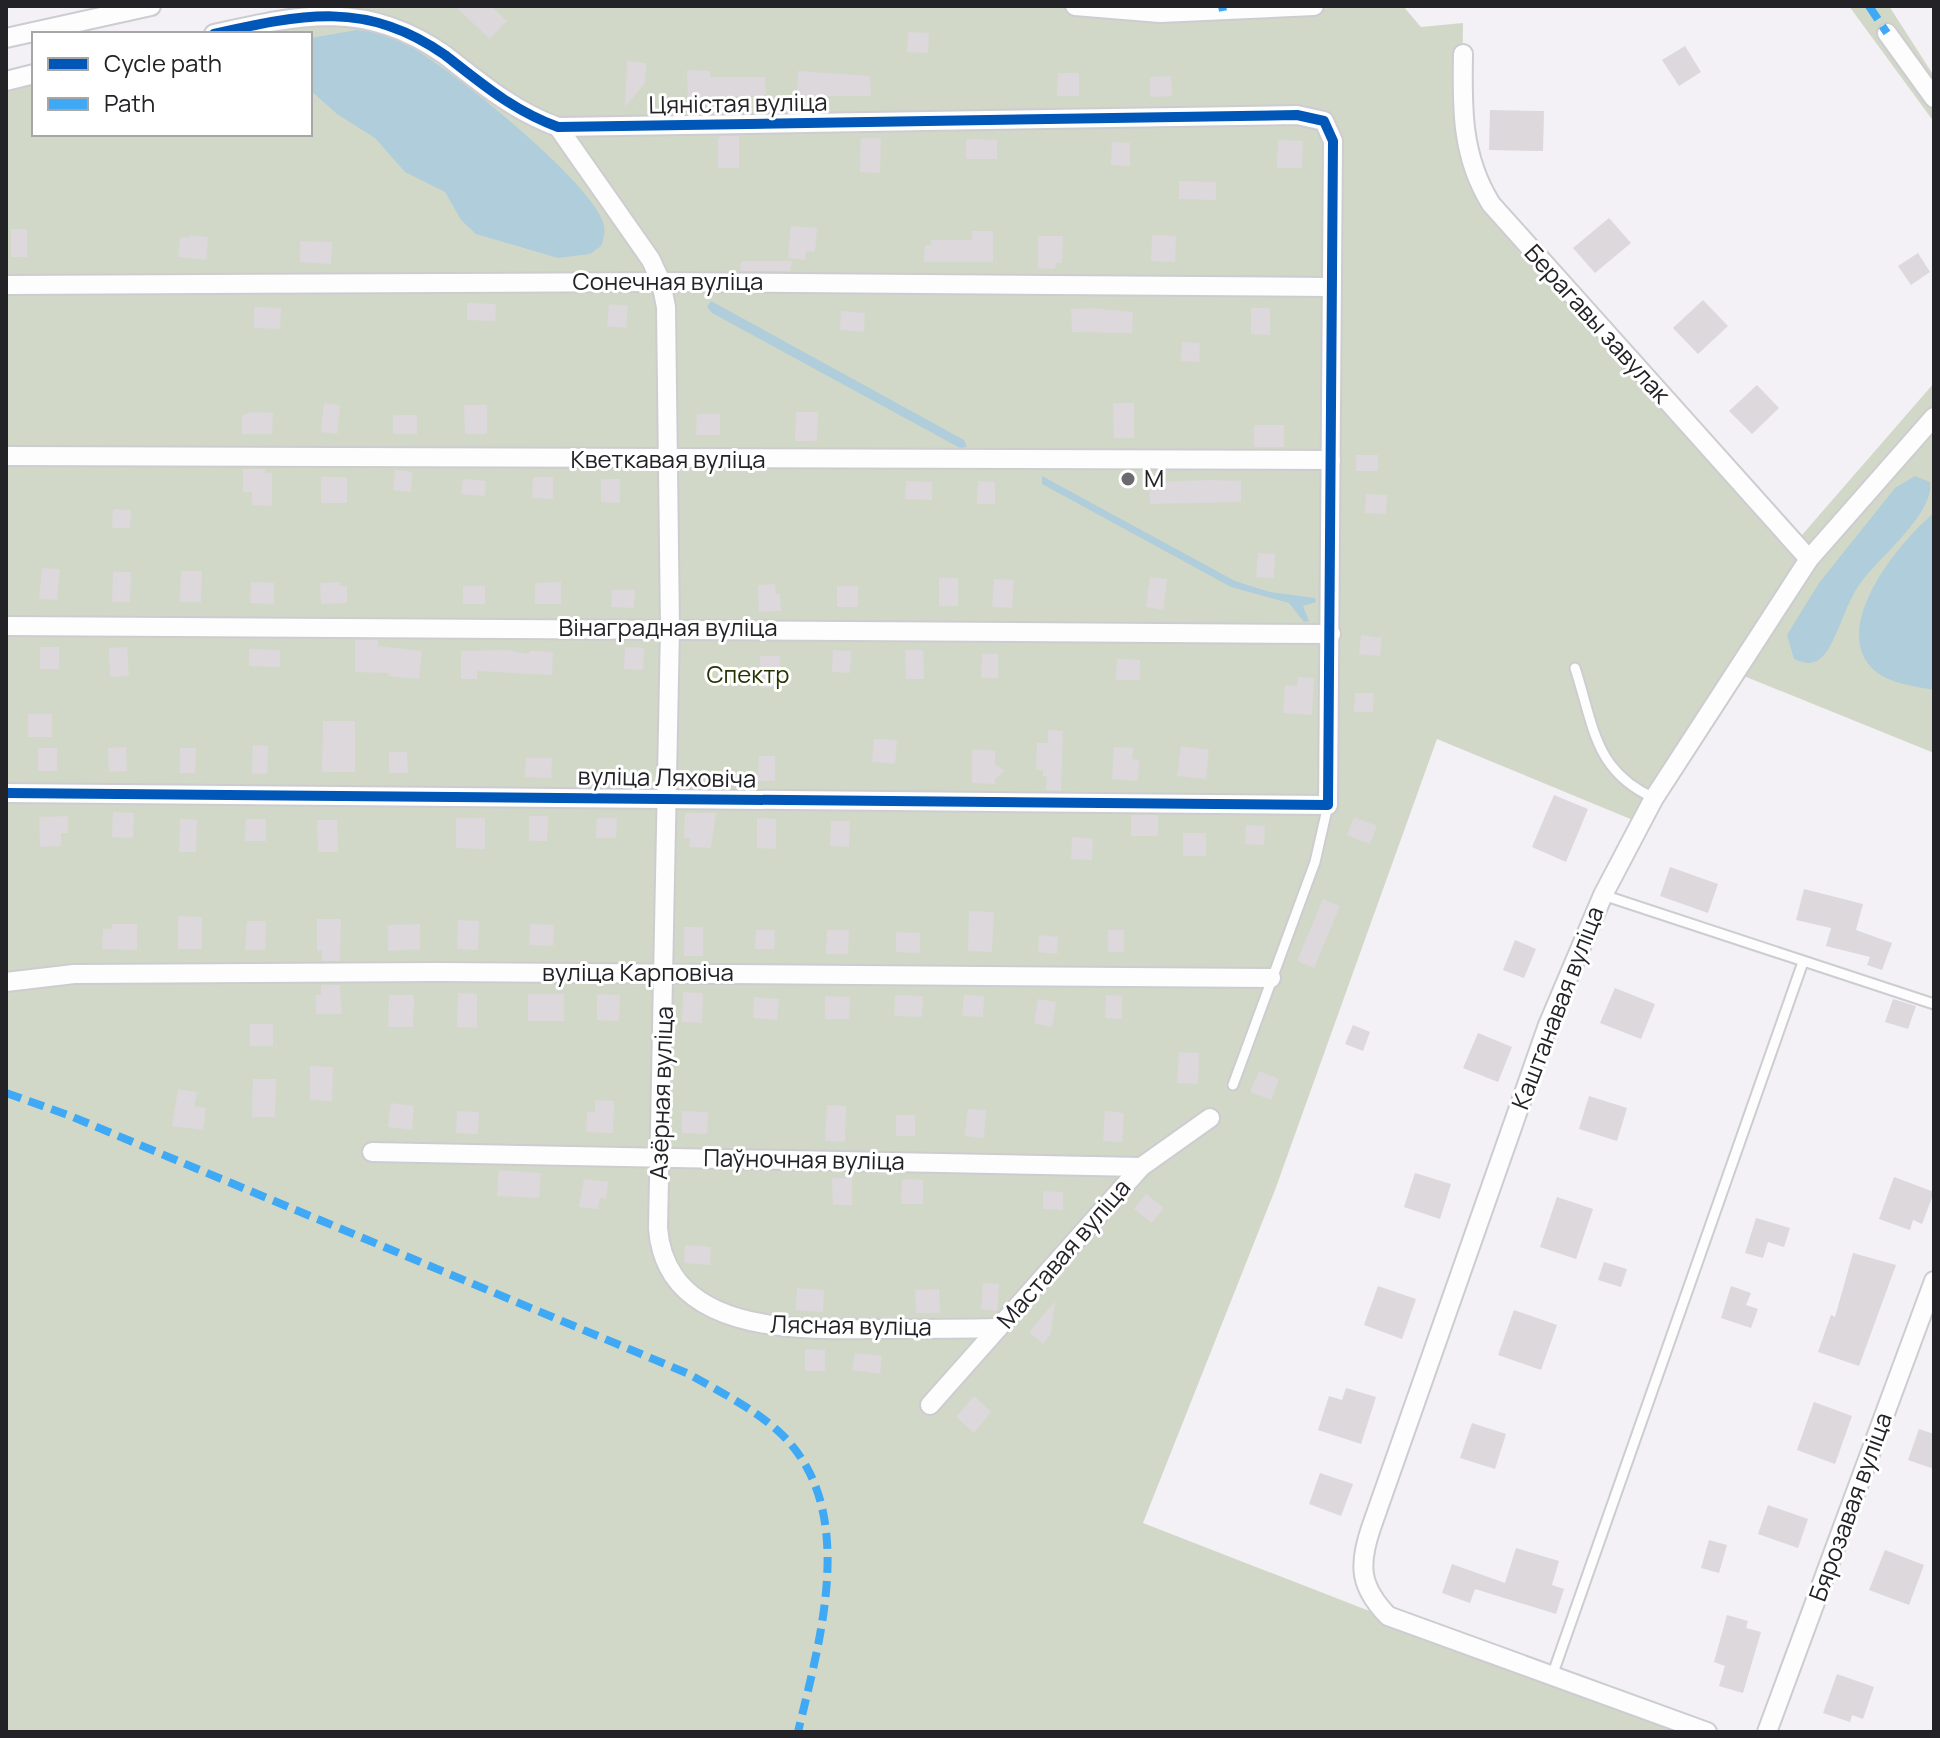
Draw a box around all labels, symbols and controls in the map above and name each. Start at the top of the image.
legend [32,32,312,136]
text: Cycle path [104,46,222,79]
street label: Цяністая вуліца [648,84,828,121]
text: Path [104,86,155,119]
street label: Берагавы завулак [1518,236,1679,410]
street label: Сонечная вуліца [573,264,763,297]
street label: Кветкавая вуліца [570,442,766,475]
place label: М [1144,461,1164,494]
marker: М [1119,470,1137,488]
street label: Вінаградная вуліца [558,610,778,643]
park label: Спектр [706,657,790,690]
street label: вуліца Ляховіча [577,758,757,795]
street label: Каштанавая вуліца [1503,901,1611,1114]
street label: вуліца Карповіча [542,955,734,988]
street label: Азёрная вуліца [641,1006,680,1180]
street label: Паўночная вуліца [703,1140,905,1177]
street label: Маставая вуліца [989,1171,1137,1335]
street label: Лясная вуліца [770,1307,932,1342]
street label: Бярозавая вуліца [1800,1408,1899,1605]

